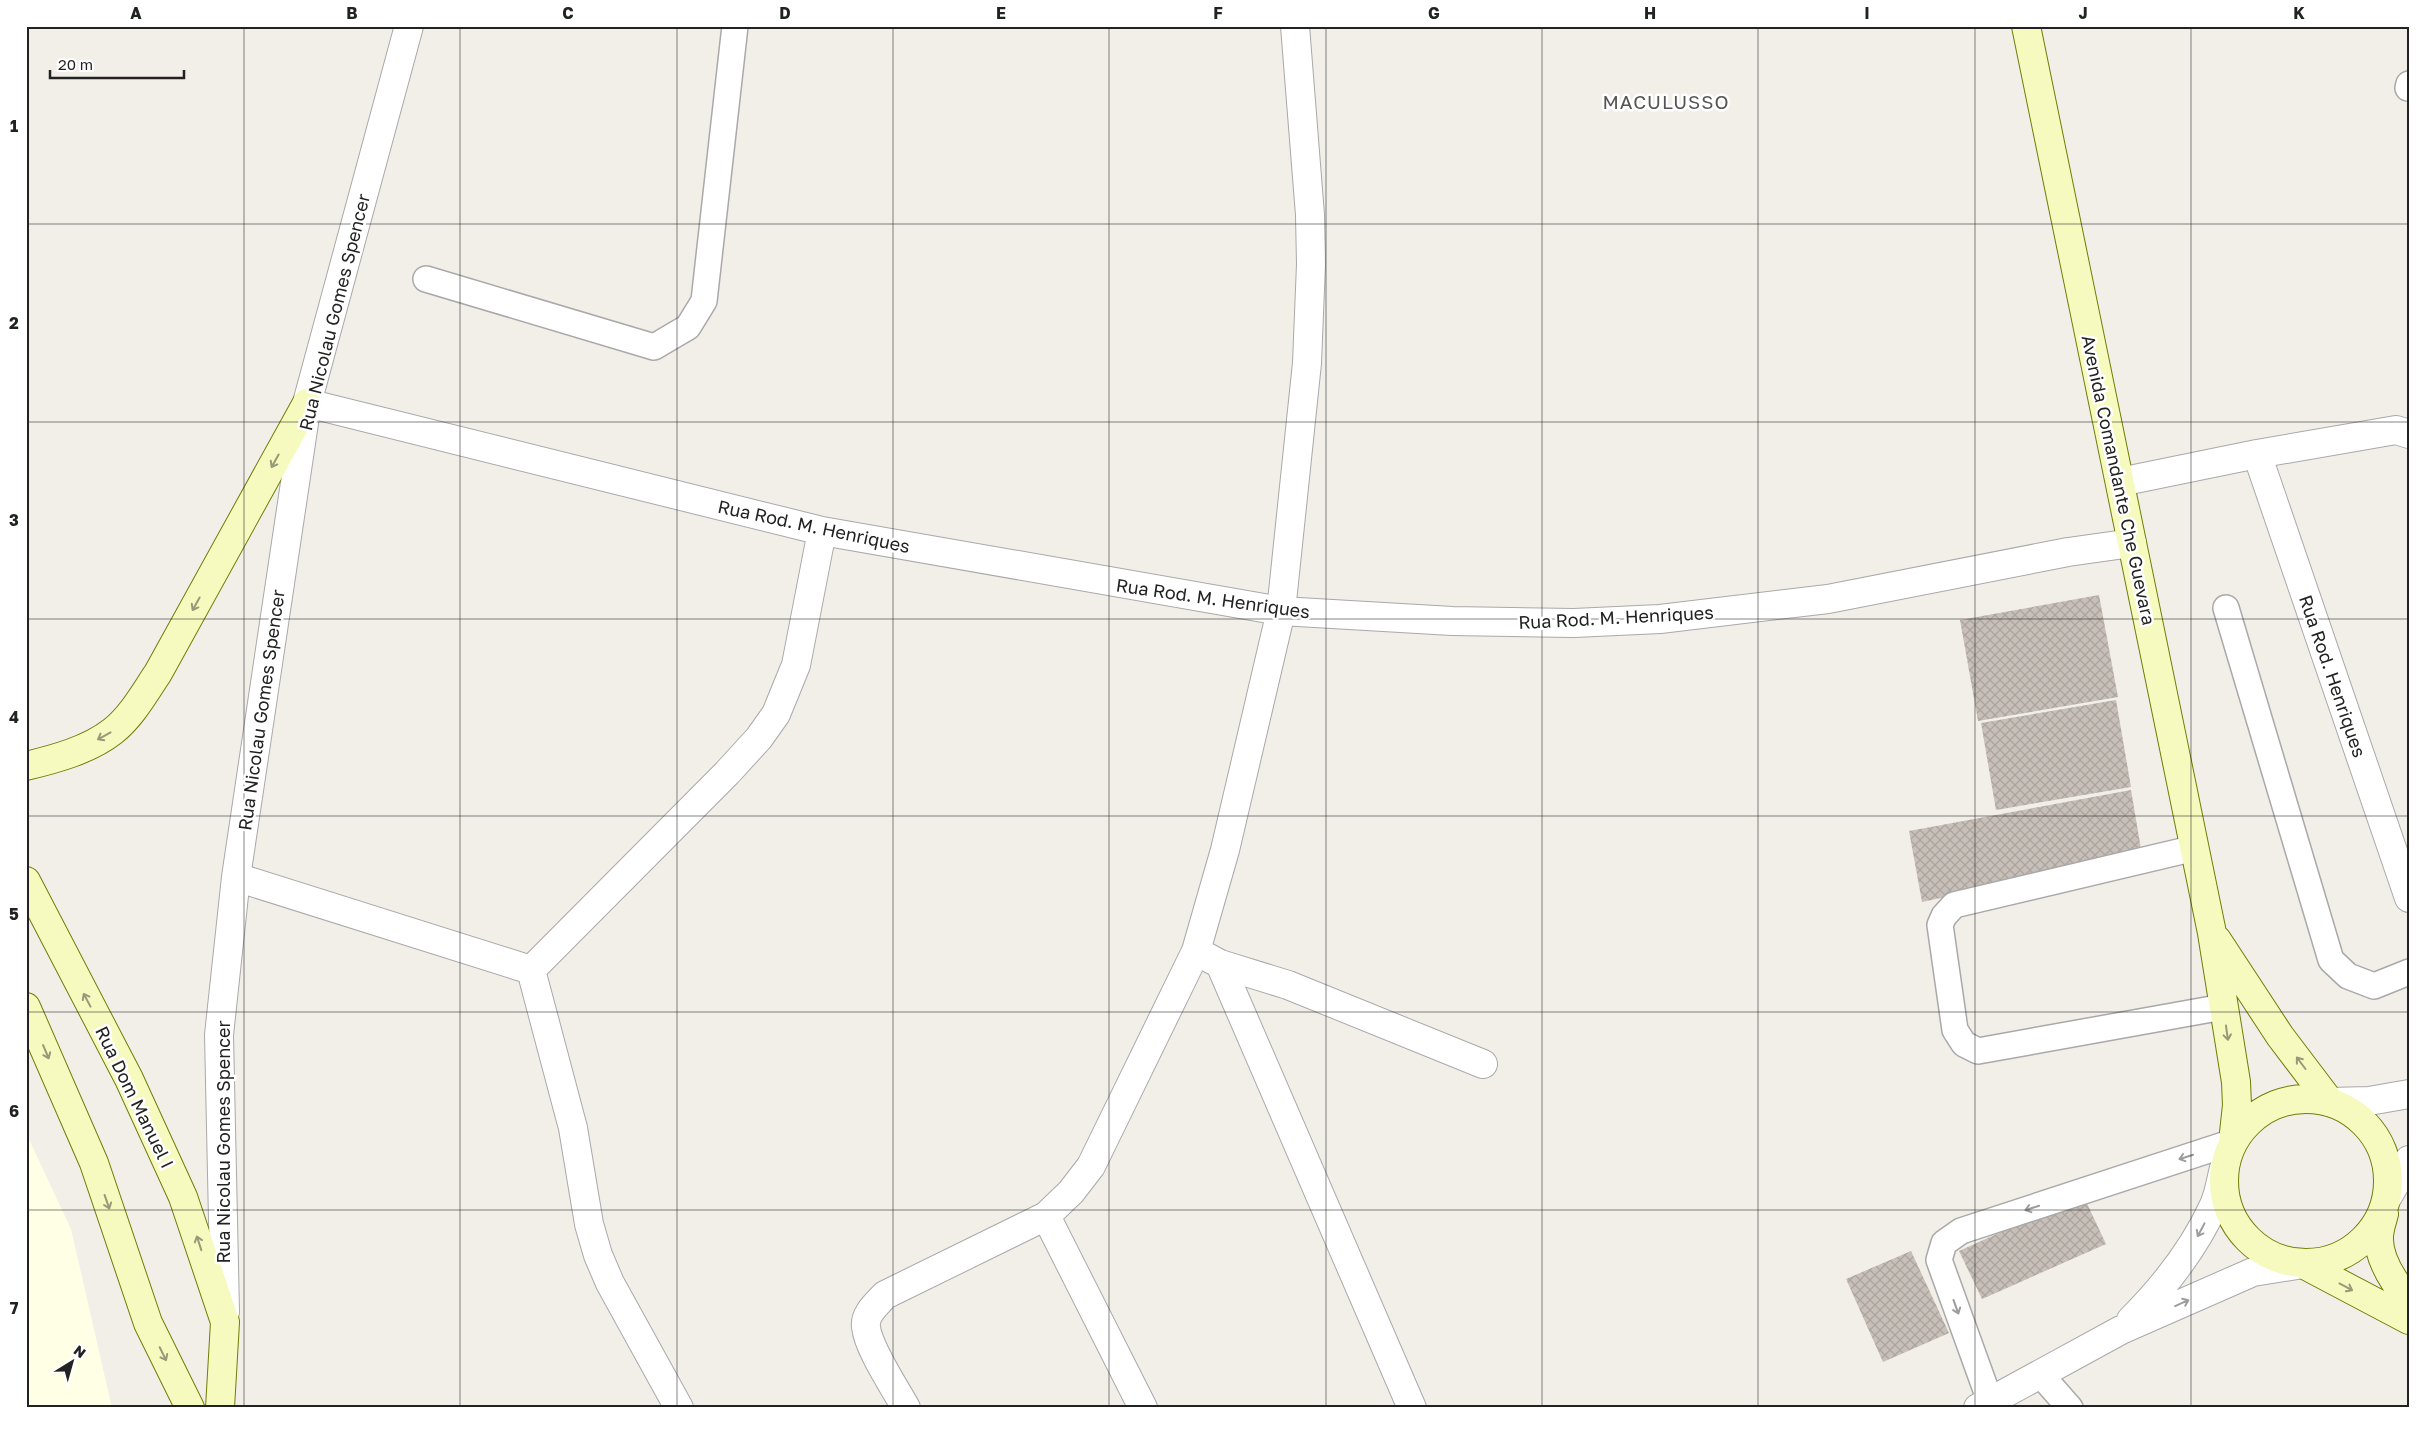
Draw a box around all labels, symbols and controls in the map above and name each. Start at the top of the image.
text: A [130,3,142,23]
text: B [346,3,358,23]
text: C [562,3,574,23]
text: D [779,3,791,23]
text: E [996,3,1006,23]
text: F [1213,3,1223,23]
text: G [1428,3,1440,23]
text: H [1644,3,1656,23]
text: I [1864,3,1870,23]
text: J [2078,3,2088,23]
text: K [2293,3,2305,23]
scale bar [50,48,184,80]
text: 20 m [58,55,93,73]
district label: MACULUSSO [1603,90,1730,113]
text: 1 [10,116,18,136]
street label: Rua Nicolau Gomes Spencer [294,191,374,433]
text: 2 [9,313,19,333]
street label: Avenida Comandante Che Guevara [2077,333,2161,627]
one-way arrow [269,454,279,468]
street label: Rua Rod. M. Henriques [716,495,912,557]
text: 3 [9,510,19,530]
street label: Rua Rod. M. Henriques [1115,573,1311,623]
street label: Rua Nicolau Gomes Spencer [233,588,289,832]
street label: Rua Rod. Henriques [2295,592,2371,760]
one-way arrow [191,596,201,611]
street label: Rua Rod. M. Henriques [1518,601,1714,633]
text: 4 [9,707,19,727]
one-way arrow [97,731,112,741]
text: 5 [9,904,19,924]
one-way arrow [82,993,91,1008]
street label: Rua Nicolau Gomes Spencer [212,1020,234,1264]
street label: Rua Dom Manuel I [91,1022,179,1172]
one-way arrow [2222,1025,2232,1041]
one-way arrow [42,1044,51,1059]
one-way arrow [2296,1056,2306,1070]
text: 6 [9,1101,19,1121]
one-way arrow [2179,1153,2195,1163]
one-way arrow [103,1194,112,1209]
one-way arrow [2024,1203,2040,1213]
one-way arrow [2196,1222,2206,1237]
one-way arrow [193,1235,203,1251]
one-way arrow [2339,1282,2354,1292]
text: 7 [10,1298,19,1318]
one-way arrow [2174,1298,2189,1308]
one-way arrow [1952,1299,1961,1314]
north arrow [48,1336,98,1386]
text: N [71,1341,89,1361]
one-way arrow [159,1346,168,1361]

